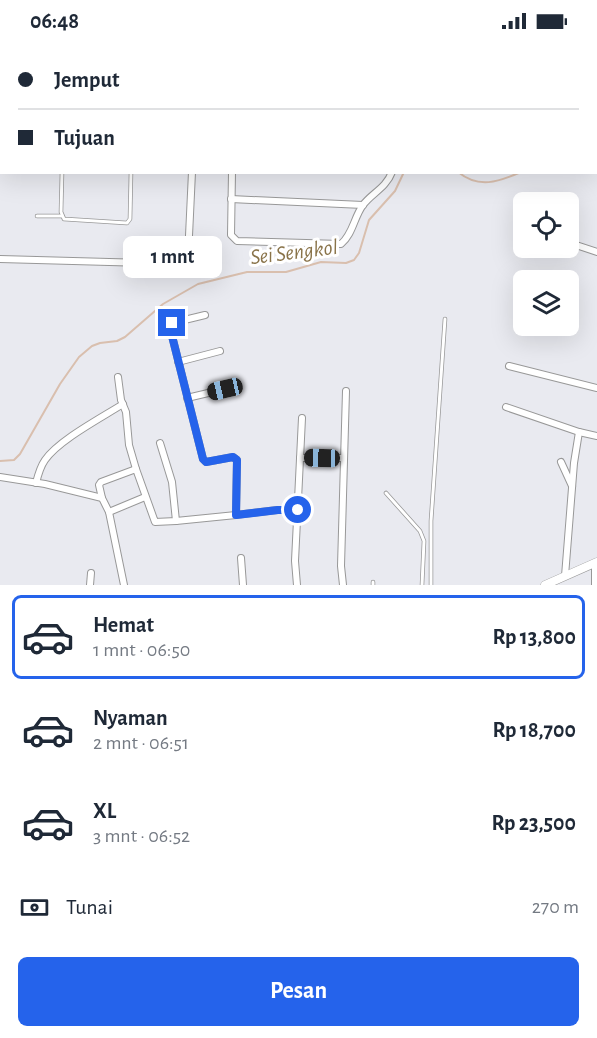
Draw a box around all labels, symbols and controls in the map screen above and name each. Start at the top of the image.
text: 06:48 [30,10,79,32]
text: Jemput [54,69,119,91]
text: Tujuan [54,127,115,149]
map controls [513,192,579,336]
button: locate [513,192,579,258]
callout: 1 mnt [122,236,222,278]
water label: Sei Sengkol [249,236,339,268]
text: 1 mnt [151,247,194,267]
button: layers [513,270,579,336]
route end [158,309,185,336]
car [205,376,245,402]
car [304,449,340,467]
route start [284,496,311,523]
icon: car [21,610,75,664]
text: Hemat [93,614,154,636]
text: Rp 13,800 [493,626,576,648]
text: 1 mnt · 06:50 [93,640,190,660]
icon: car [21,703,75,757]
text: Nyaman [93,707,168,729]
text: Rp 18,700 [493,719,576,741]
text: 2 mnt · 06:51 [93,733,189,753]
icon: car [21,796,75,850]
text: XL [93,800,116,822]
text: Rp 23,500 [491,812,576,834]
text: 3 mnt · 06:52 [93,826,190,846]
icon: cash [18,891,51,924]
text: Tunai [66,896,113,918]
text: 270 m [532,897,579,917]
button: Pesan [18,957,579,1026]

